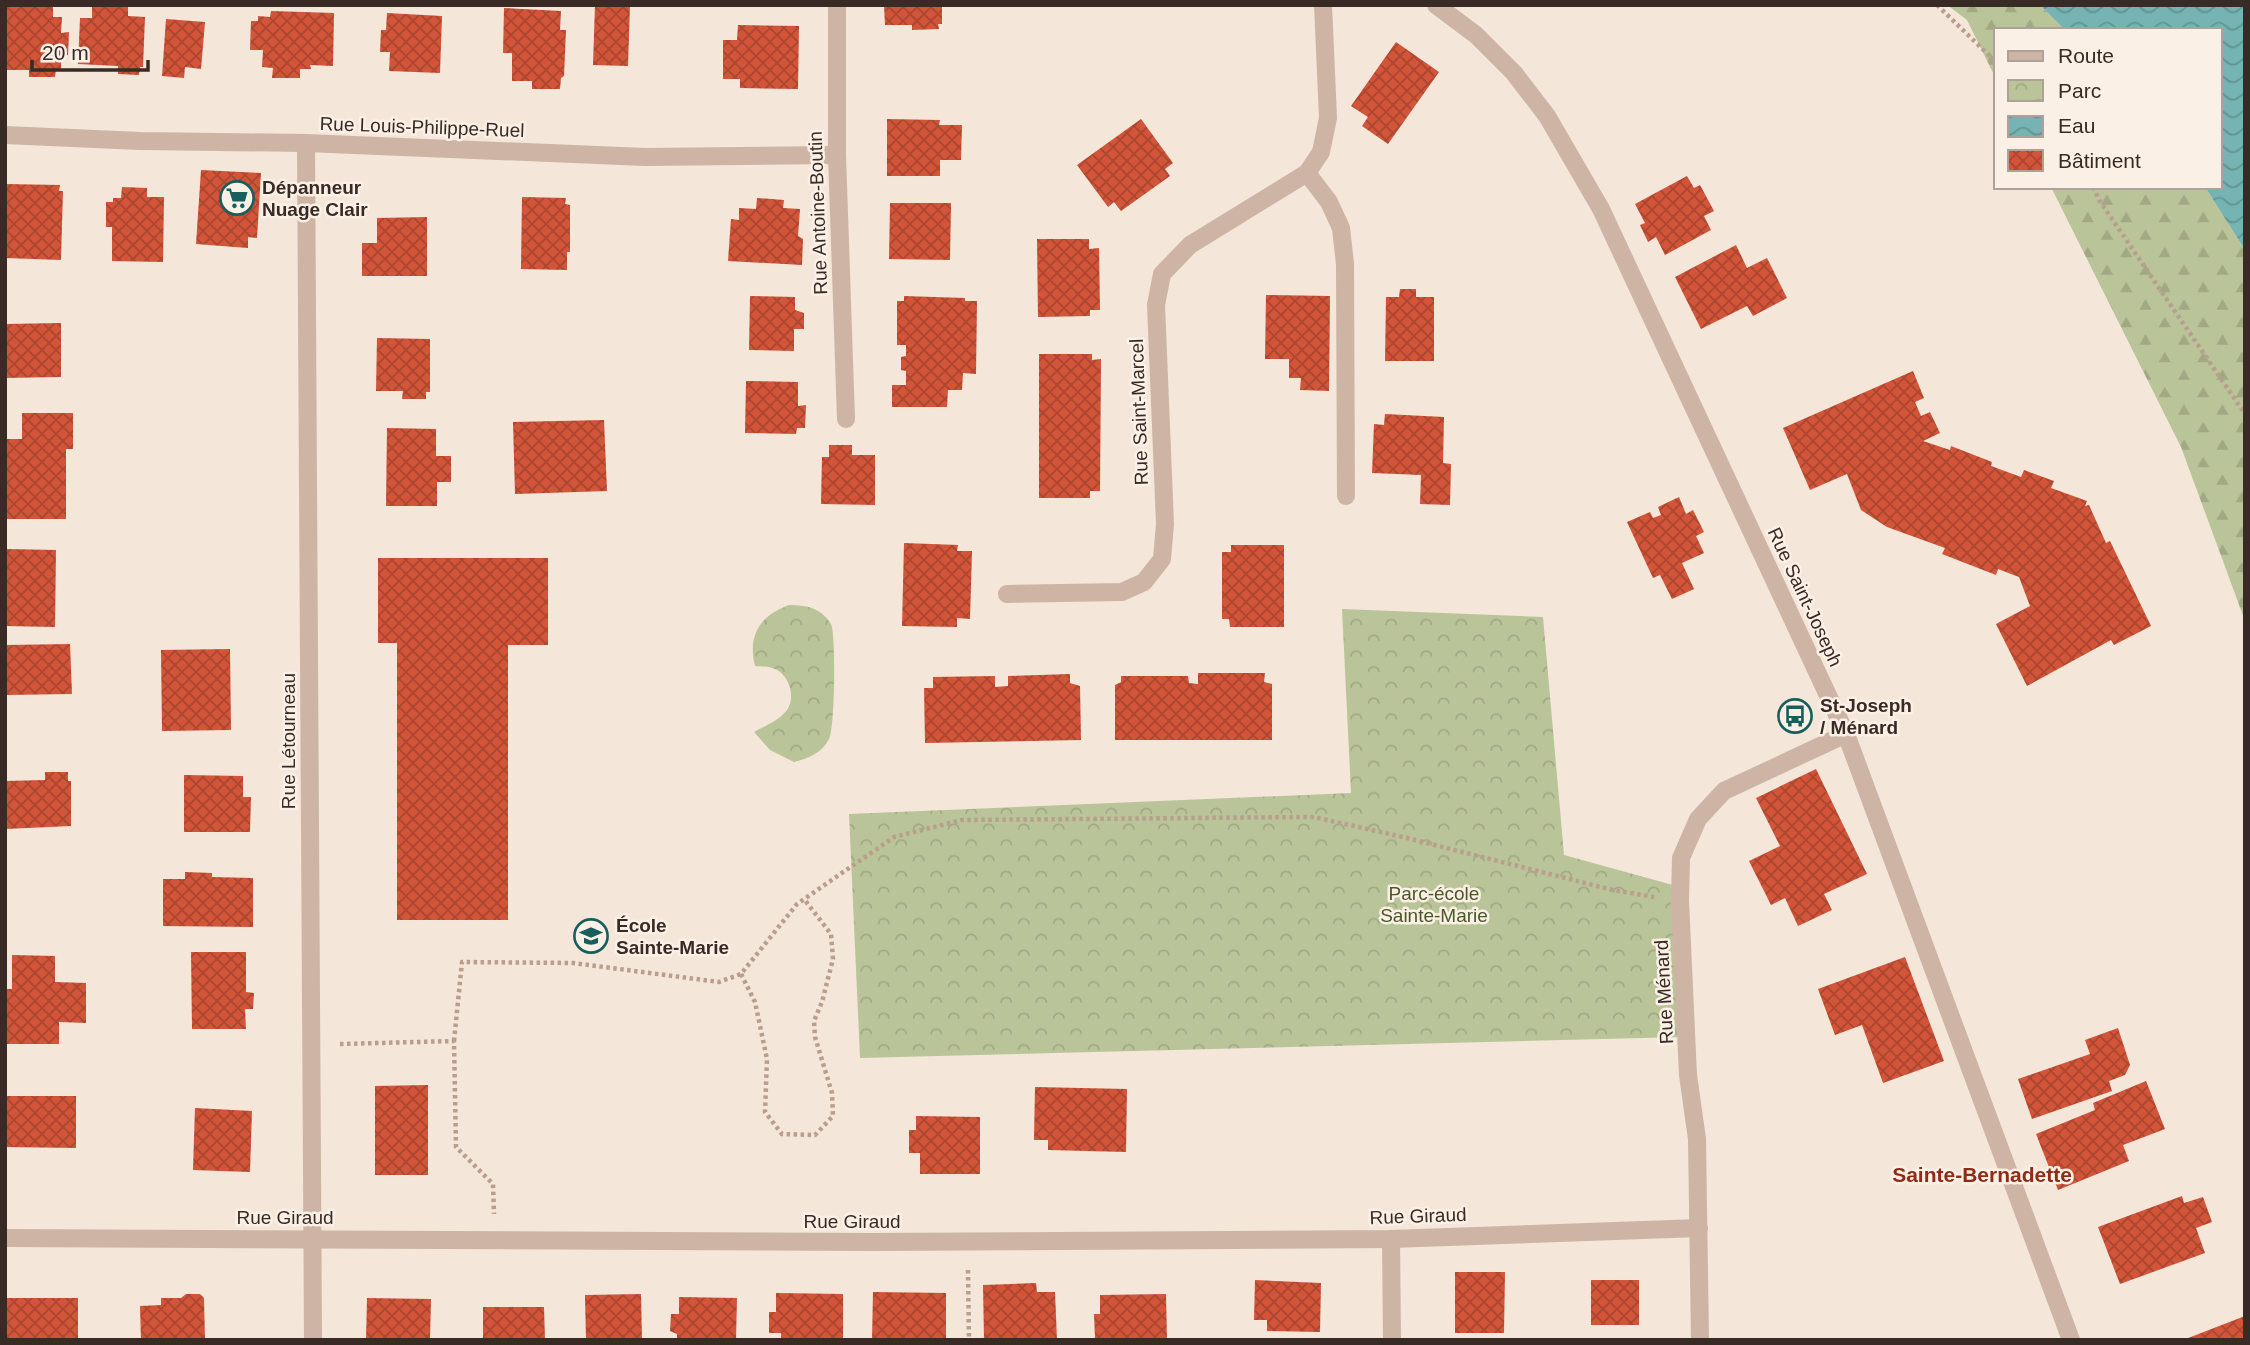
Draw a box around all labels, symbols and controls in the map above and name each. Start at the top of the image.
scale bar [32,28,147,72]
legend [1994,28,2222,189]
text: 20 m [42,41,89,64]
text: Route [2058,44,2114,67]
text: Parc [2058,79,2101,102]
street label: Rue Louis-Philippe-Ruel [319,113,525,141]
text: Eau [2058,114,2095,137]
street label: Rue Antoine-Boutin [805,131,831,295]
text: Bâtiment [2058,149,2141,172]
place label: Dépanneur Nuage Clair [262,177,368,220]
supermarket icon: Dépanneur Nuage Clair [218,179,256,217]
street label: Rue Saint-Marcel [1126,338,1152,486]
street label: Rue Saint-Joseph [1764,524,1846,670]
street label: Rue Létourneau [278,673,299,809]
place label: St-Joseph / Ménard [1820,695,1912,738]
bus stop icon: St-Joseph / Ménard [1776,697,1814,735]
park label: Parc-école Sainte-Marie [1380,883,1488,926]
place label: École Sainte-Marie [616,915,729,958]
school or university icon: École Sainte-Marie [572,917,610,955]
street label: Rue Ménard [1651,939,1677,1045]
district label: Sainte-Bernadette [1892,1163,2072,1186]
street label: Rue Giraud [1369,1204,1467,1228]
street label: Rue Giraud [236,1207,334,1228]
street label: Rue Giraud [803,1211,901,1232]

